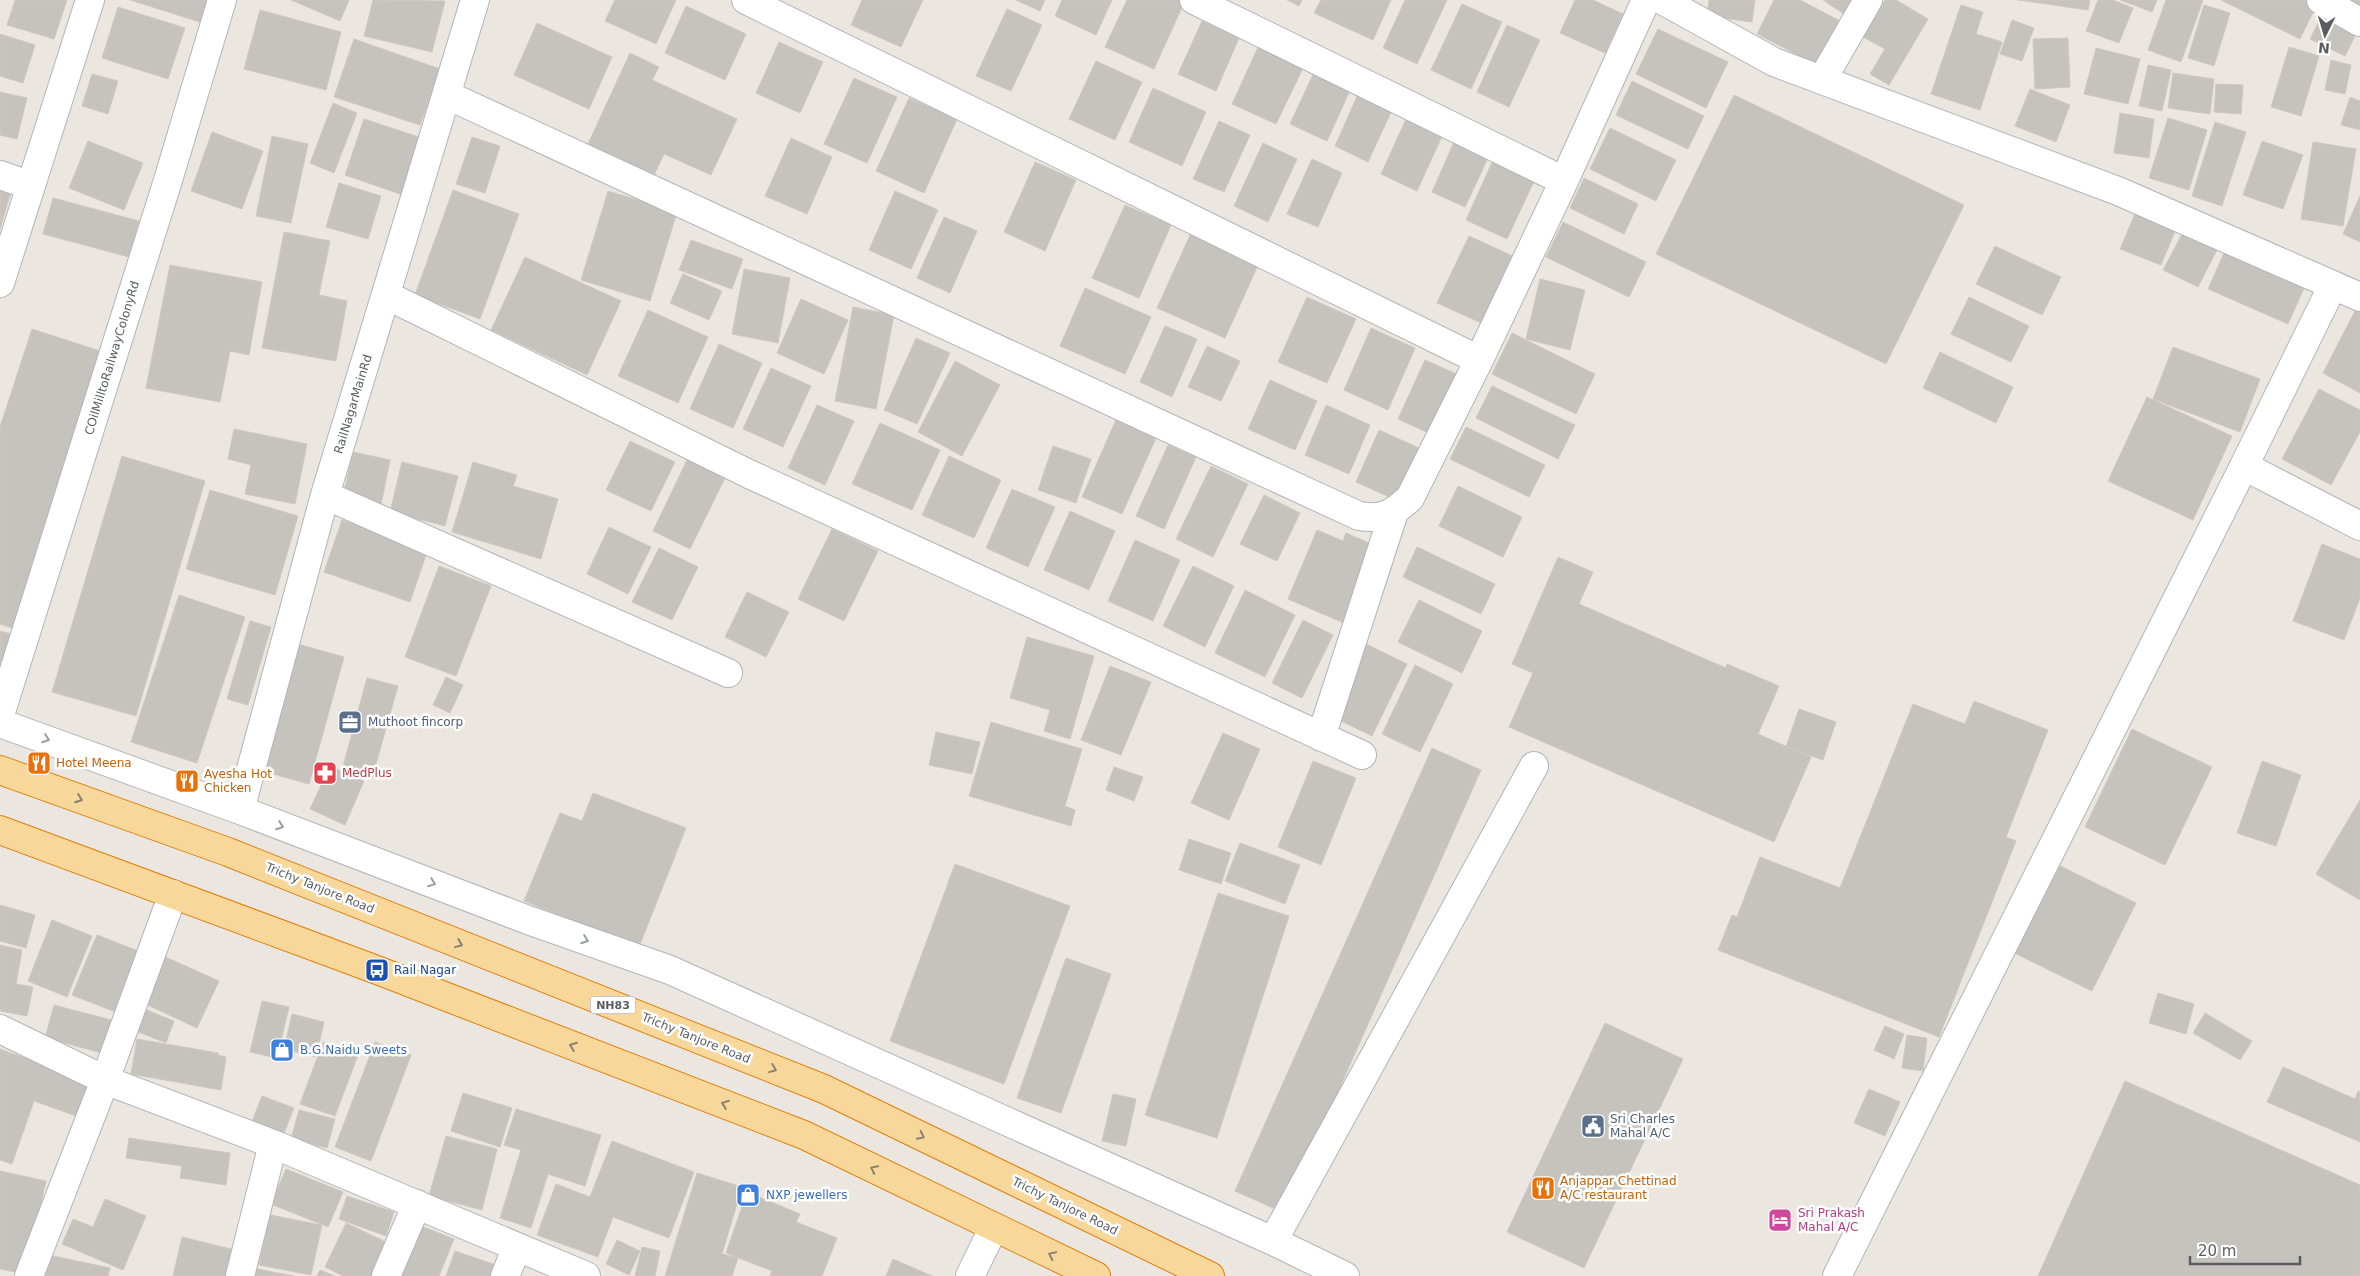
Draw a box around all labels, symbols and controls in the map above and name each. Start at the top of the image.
north arrow [2300,10,2350,60]
text: N [2317,39,2330,56]
street label: COilMilltoRailwayColonyRd [82,279,142,437]
street label: RailNagarMainRd [331,353,375,455]
office icon: Muthoot fincorp [337,709,363,735]
place label: Muthoot fincorp [368,715,463,729]
one-way arrow [41,733,50,743]
restaurant icon: Hotel Meena [26,750,52,776]
place label: Hotel Meena [56,756,132,770]
pharmacy icon: MedPlus [312,760,338,786]
place label: MedPlus [342,766,392,780]
place label: Ayesha Hot Chicken [204,767,272,795]
restaurant icon: Ayesha Hot Chicken [174,768,200,794]
one-way arrow [74,793,83,803]
one-way arrow [276,820,284,830]
street label: Trichy Tanjore Road [263,859,376,916]
one-way arrow [428,878,436,888]
one-way arrow [580,934,588,944]
one-way arrow [455,938,463,948]
bus stop icon: Rail Nagar [364,957,390,983]
place label: Rail Nagar [394,963,456,977]
road number: NH83 [590,996,636,1014]
street label: Trichy Tanjore Road [639,1009,752,1066]
shop icon: B.G.Naidu Sweets [269,1037,295,1063]
one-way arrow [570,1042,578,1052]
place label: B.G.Naidu Sweets [300,1043,407,1057]
one-way arrow [768,1063,777,1073]
one-way arrow [721,1100,730,1111]
place label: Sri Charles Mahal A/C [1610,1112,1675,1140]
public building icon: Sri Charles Mahal A/C [1580,1113,1606,1139]
one-way arrow [916,1130,925,1140]
one-way arrow [870,1165,879,1175]
street label: Trichy Tanjore Road [1009,1174,1120,1238]
place label: Anjappar Chettinad A/C restaurant [1560,1174,1677,1202]
restaurant icon: Anjappar Chettinad A/C restaurant [1530,1175,1556,1201]
shop icon: NXP jewellers [735,1182,761,1208]
place label: NXP jewellers [766,1188,847,1202]
place label: Sri Prakash Mahal A/C [1798,1206,1865,1234]
hotel icon: Sri Prakash Mahal A/C [1767,1207,1793,1233]
scale bar [2190,1234,2300,1266]
text: 20 m [2198,1242,2236,1260]
one-way arrow [1048,1251,1057,1261]

